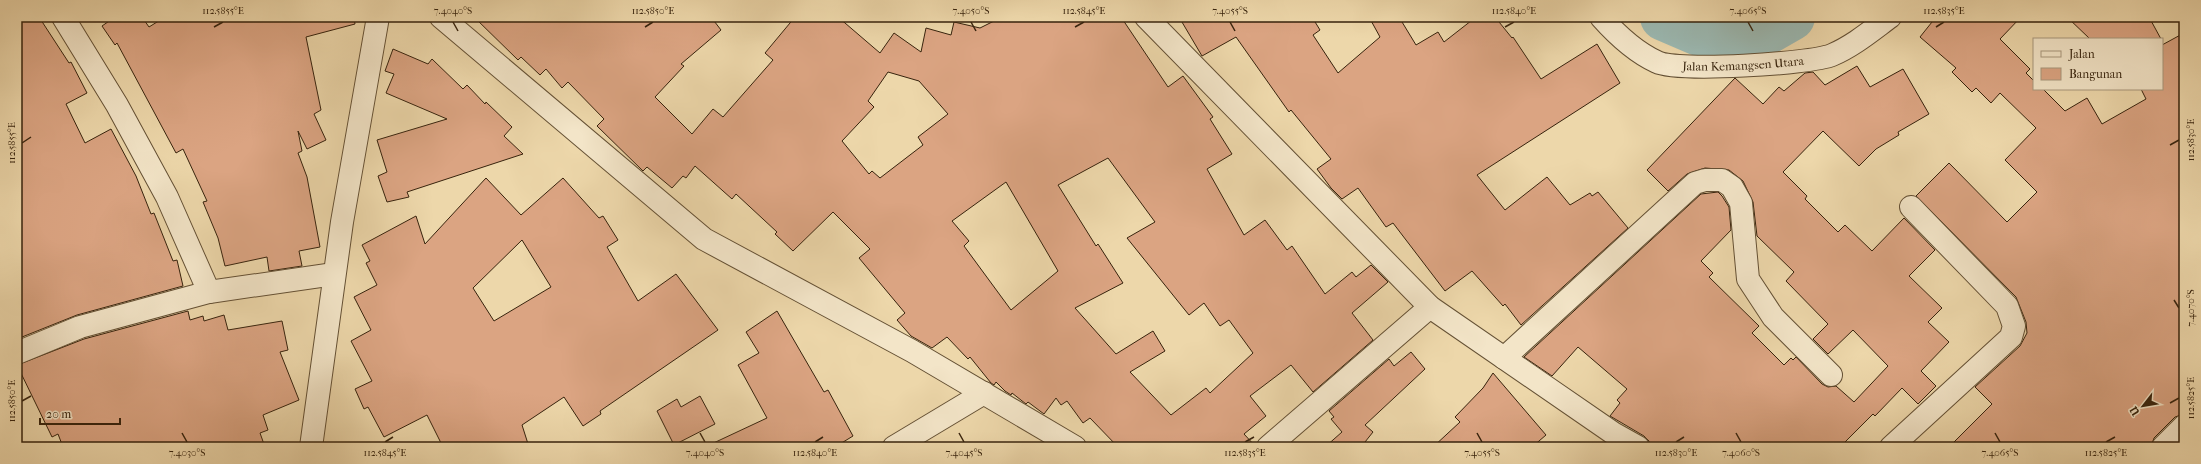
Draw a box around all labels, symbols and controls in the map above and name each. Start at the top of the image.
text: 112.5855°E [202,5,244,17]
text: 7.4040°S [434,5,472,17]
text: 112.5850°E [632,5,674,17]
text: 7.4050°S [953,5,989,17]
text: 112.5845°E [1063,5,1105,17]
text: 7.4055°S [1212,5,1248,17]
text: 112.5840°E [1492,5,1536,17]
text: 7.4065°S [1730,5,1766,17]
text: 112.5835°E [1923,5,1965,17]
legend [2033,38,2163,90]
text: Jalan [2068,47,2095,61]
street label: Jalan Kemangsen Utara [1681,54,1805,74]
text: Bangunan [2069,67,2122,81]
text: 112.5830°E [2185,119,2197,161]
text: 112.5855°E [6,122,18,164]
text: 7.4070°S [2185,289,2197,327]
text: 112.5825°E [2185,377,2197,419]
text: 112.5850°E [6,380,18,422]
north arrow [2123,386,2163,426]
scale bar [40,400,120,426]
text: U [2127,404,2143,419]
text: 20 m [46,407,71,421]
text: 7.4030°S [169,447,205,459]
text: 112.5845°E [364,447,406,459]
text: 7.4040°S [686,447,724,459]
text: 112.5840°E [793,447,837,459]
text: 7.4045°S [946,447,982,459]
text: 112.5835°E [1224,447,1266,459]
text: 7.4055°S [1464,447,1500,459]
text: 112.5830°E [1655,447,1697,459]
text: 7.4060°S [1722,447,1760,459]
text: 7.4065°S [1982,447,2018,459]
text: 112.5825°E [2085,447,2127,459]

